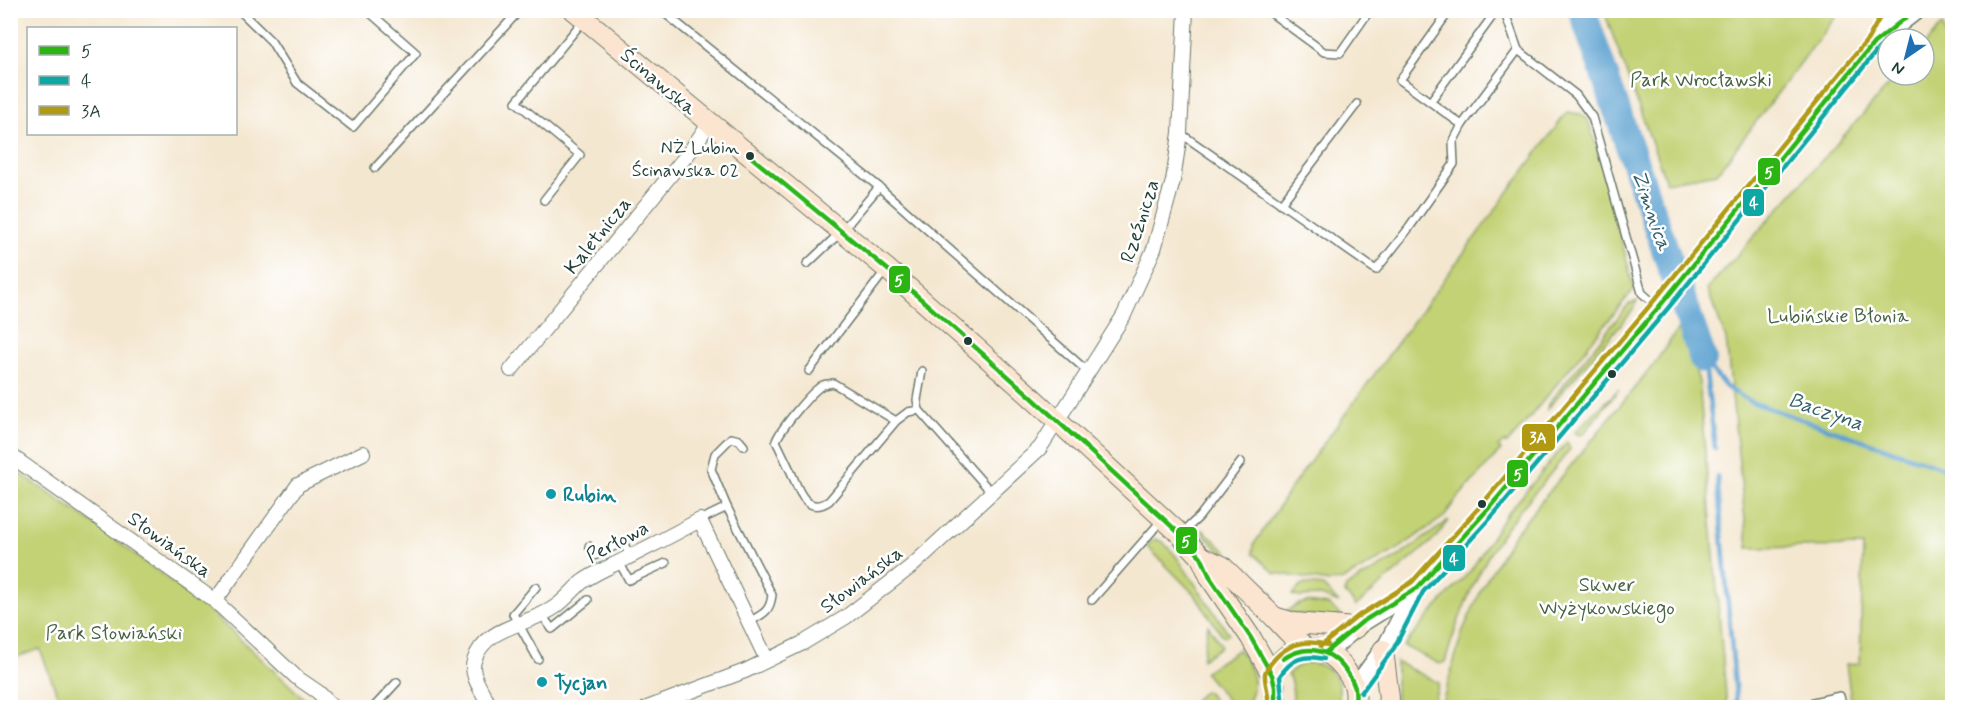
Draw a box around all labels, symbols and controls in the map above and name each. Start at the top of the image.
legend [27,27,237,135]
north arrow [1876,27,1936,87]
text: 5 [81,40,92,64]
street label: Ścinawska [614,42,703,123]
text: N [1888,56,1909,80]
park label: Park Wrocławski [1630,67,1772,94]
text: 4 [81,70,91,94]
text: 3A [81,100,101,124]
place label: NŻ Lubin Ścinawska 02 [632,136,739,183]
marker: NŻ Lubin Ścinawska 02 [744,150,756,162]
line badge: 5 [1757,157,1781,186]
text: 5 [1764,163,1774,184]
water label: Zimnica [1624,167,1678,255]
street label: Rzeźnicza [1114,176,1167,266]
line badge: 4 [1742,188,1765,217]
street label: Kaletnicza [559,191,638,280]
text: 4 [1749,193,1759,214]
line badge: 5 [888,265,911,294]
text: 5 [894,271,904,292]
park label: Lubińskie Błonia [1767,303,1910,330]
unlabelled marker [962,335,974,347]
unlabelled marker [1606,368,1618,380]
water label: Baczyna [1785,386,1867,438]
line badge: 3A [1521,423,1556,452]
text: 3A [1529,428,1547,449]
line badge: 5 [1506,459,1529,488]
text: 5 [1513,465,1523,486]
place label: Rubin [563,482,617,509]
marker: Rubin [544,487,558,501]
unlabelled marker [1476,498,1488,510]
street label: Słowiańska [122,506,216,585]
street label: Perłowa [582,515,654,570]
line badge: 5 [1175,526,1198,555]
text: 5 [1181,532,1191,553]
street label: Słowiańska [815,540,909,620]
line badge: 4 [1442,544,1466,572]
text: 4 [1449,549,1459,570]
park label: Skwer Wyżykowskiego [1539,572,1675,623]
park label: Park Słowiański [46,620,182,647]
place label: Tycjan [554,670,608,697]
marker: Tycjan [535,675,549,689]

